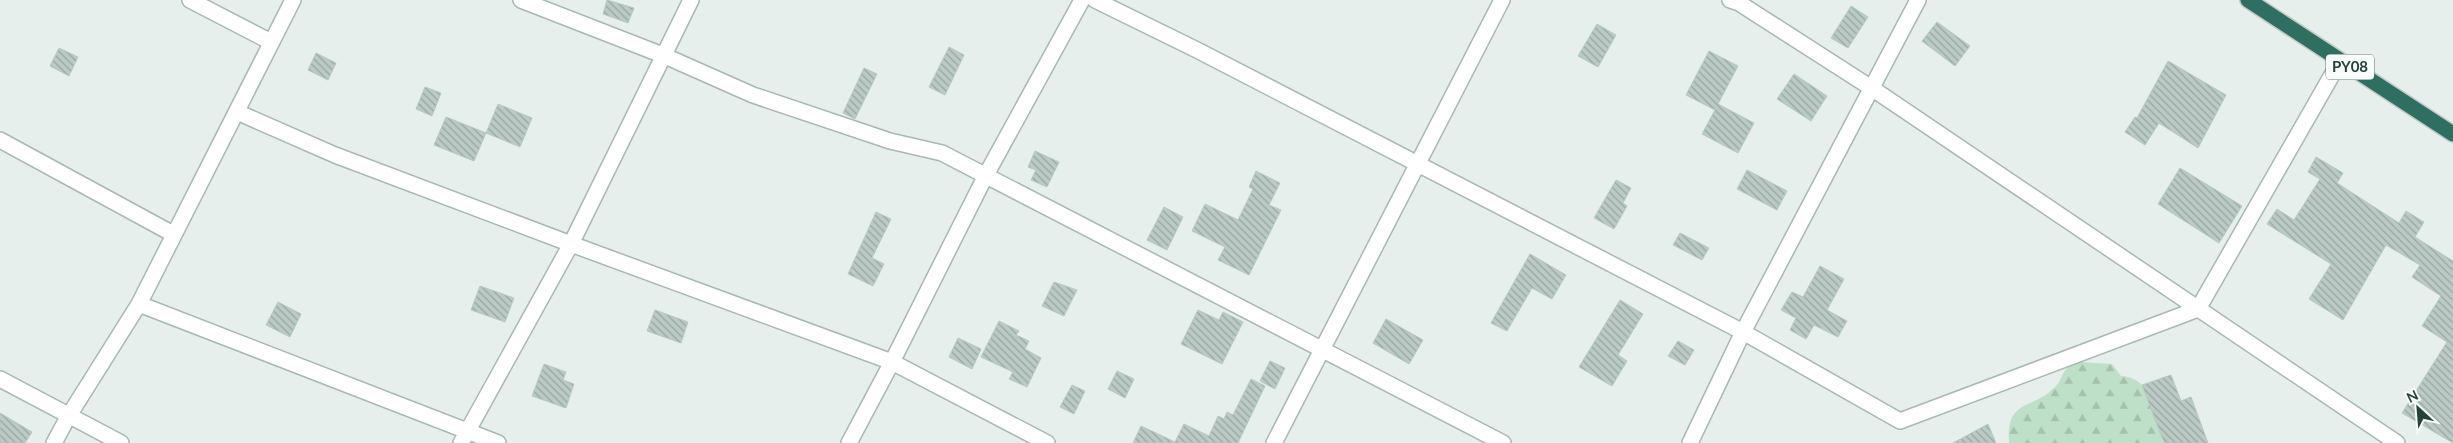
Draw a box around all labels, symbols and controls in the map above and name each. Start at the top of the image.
road number: PY08 [2326,54,2374,80]
north arrow [2393,383,2443,433]
text: N [2404,386,2421,406]

